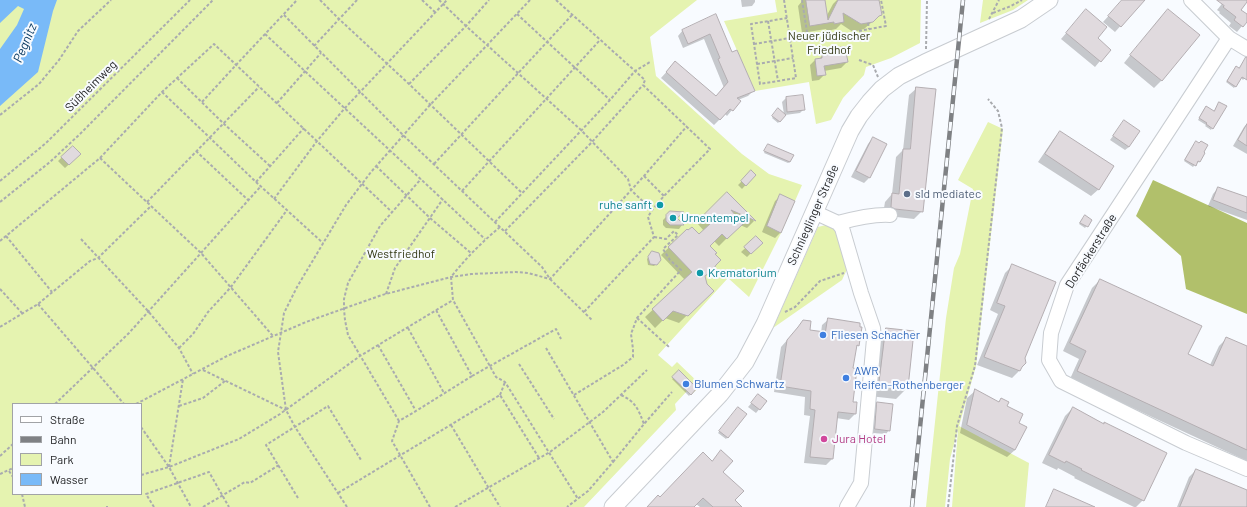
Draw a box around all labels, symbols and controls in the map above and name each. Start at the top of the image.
water label: Pegnitz [10,21,40,65]
park label: Neuer jüdischer Friedhof [788,29,870,57]
street label: Süßheimweg [62,57,120,115]
street label: Schnieglinger Straße [784,162,842,268]
place label: sld mediatec [915,187,981,201]
marker: sld mediatec [902,189,912,199]
place label: ruhe sanft [599,198,652,212]
marker: ruhe sanft [655,200,665,210]
place label: Urnentempel [681,211,749,225]
street label: Dorfäckerstraße [1062,211,1120,291]
marker: Urnentempel [668,213,678,223]
park label: Westfriedhof [367,247,435,261]
place label: Krematorium [708,266,777,280]
marker: Krematorium [695,268,705,278]
place label: Fliesen Schacher [831,328,920,342]
marker: Fliesen Schacher [818,330,828,340]
place label: AWR Reifen-Rothenberger [854,364,964,392]
marker: AWR Reifen-Rothenberger [841,373,851,383]
place label: Blumen Schwartz [694,377,784,391]
marker: Blumen Schwartz [681,379,691,389]
legend [12,403,142,495]
text: Straße [50,412,85,426]
text: Bahn [50,432,77,446]
place label: Jura Hotel [832,432,886,446]
marker: Jura Hotel [819,434,829,444]
text: Park [50,452,74,466]
text: Wasser [50,472,88,486]

